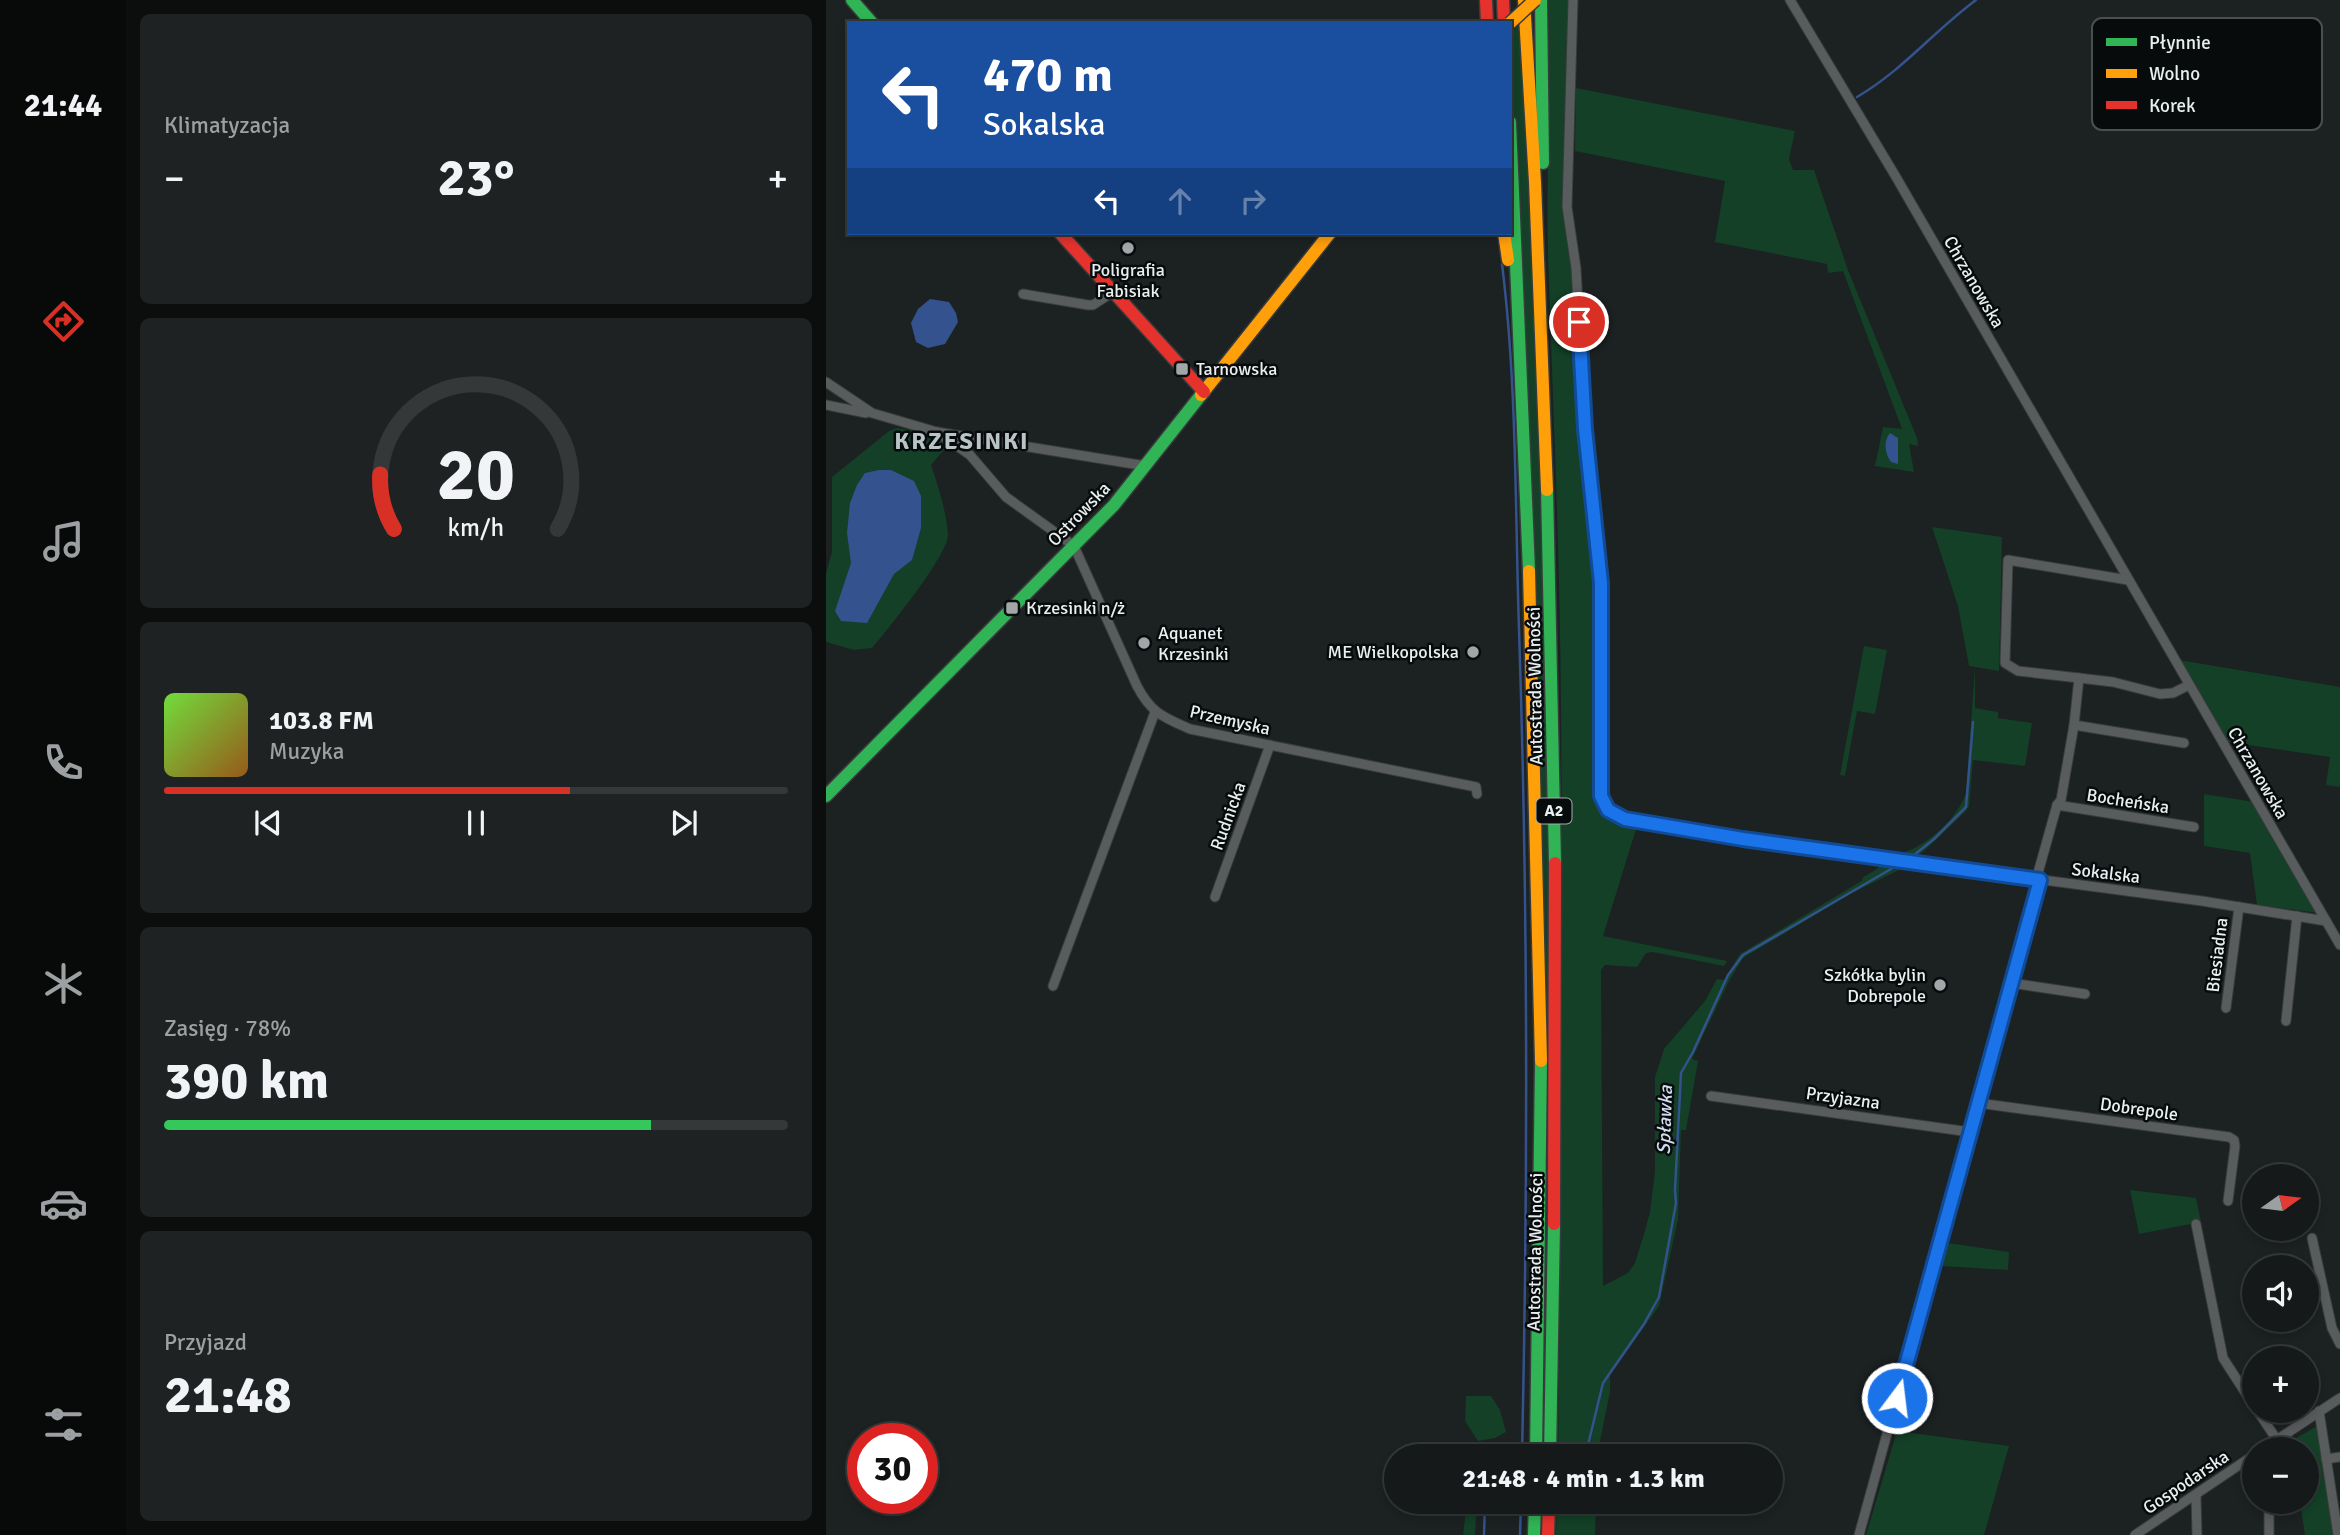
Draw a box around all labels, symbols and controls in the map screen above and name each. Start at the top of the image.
legend [2092,18,2322,130]
text: Płynnie [2149,31,2211,55]
text: 470 m [983,45,1113,105]
icon: left [868,49,959,140]
text: Wolno [2149,62,2200,86]
text: 21:44 [24,86,102,125]
text: Korek [2149,94,2196,118]
text: Sokalska [983,105,1105,144]
text: Klimatyzacja [164,111,290,140]
text: 23° [438,146,514,210]
text: − [164,155,185,202]
text: + [767,155,788,202]
icon: left [1088,182,1126,220]
icon: ahead [1161,182,1199,220]
icon: right [1234,182,1272,220]
street label: Chrzanowska [1939,232,2009,332]
marker: Poligrafia Fabisiak [1120,240,1136,256]
place label: Poligrafia Fabisiak [1091,259,1165,302]
pin [1549,292,1609,352]
icon: directions [39,297,88,346]
icon: arrive [1560,303,1598,341]
place label: Tarnowska [1196,358,1277,380]
marker: Tarnowska [1174,361,1190,377]
district label: KRZESINKI [894,426,1030,456]
text: 20 [437,432,515,521]
street label: Ostrowska [1043,477,1115,551]
text: km/h [448,512,504,543]
icon: music [39,517,88,566]
place label: Krzesinki n/ż [1026,597,1125,619]
marker: Krzesinki n/ż [1004,600,1020,616]
street label: Autostrada Wolności [1523,607,1547,765]
place label: Aquanet Krzesinki [1158,622,1229,665]
marker: Aquanet Krzesinki [1136,635,1152,651]
place label: ME Wielkopolska [1328,641,1459,663]
marker: ME Wielkopolska [1465,644,1481,660]
street label: Przemyska [1188,700,1272,740]
text: 103.8 FM [269,705,374,737]
street label: Chrzanowska [2223,723,2293,823]
text: Muzyka [269,737,344,766]
icon: phone [39,738,88,787]
street label: Rudnicka [1205,779,1251,853]
street label: Bocheńska [2085,784,2171,818]
road number: A2 [1536,798,1572,824]
icon: previous [249,804,287,842]
icon: pause [457,804,495,842]
icon: next [665,804,703,842]
street label: Sokalska [2071,858,2141,888]
street label: Biesiadna [2202,916,2232,994]
icon: climate [39,959,88,1008]
place label: Szkółka bylin Dobrepole [1824,964,1926,1007]
marker: Szkółka bylin Dobrepole [1932,977,1948,993]
text: Zasięg · 78% [164,1014,291,1043]
text: 390 km [164,1049,329,1113]
street label: Przyjazna [1805,1082,1881,1114]
water label: Spławka [1652,1084,1678,1155]
street label: Dobrepole [2098,1093,2180,1125]
north arrow [2242,1164,2319,1241]
map controls [2242,1164,2319,1514]
street label: Autostrada Wolności [1523,1173,1547,1331]
icon: car [39,1179,88,1228]
button: sound [2242,1255,2319,1332]
text: Przyjazd [164,1328,247,1357]
button: + [2242,1346,2319,1423]
position arrow [1860,1361,1934,1435]
text: 21:48 [164,1363,292,1427]
icon: filters [39,1400,88,1449]
speed limit sign: 30 [847,1423,938,1514]
button: − [2242,1437,2319,1514]
street label: Gospodarska [2139,1445,2233,1519]
text: 21:48 · 4 min · 1.3 km [1462,1463,1705,1495]

